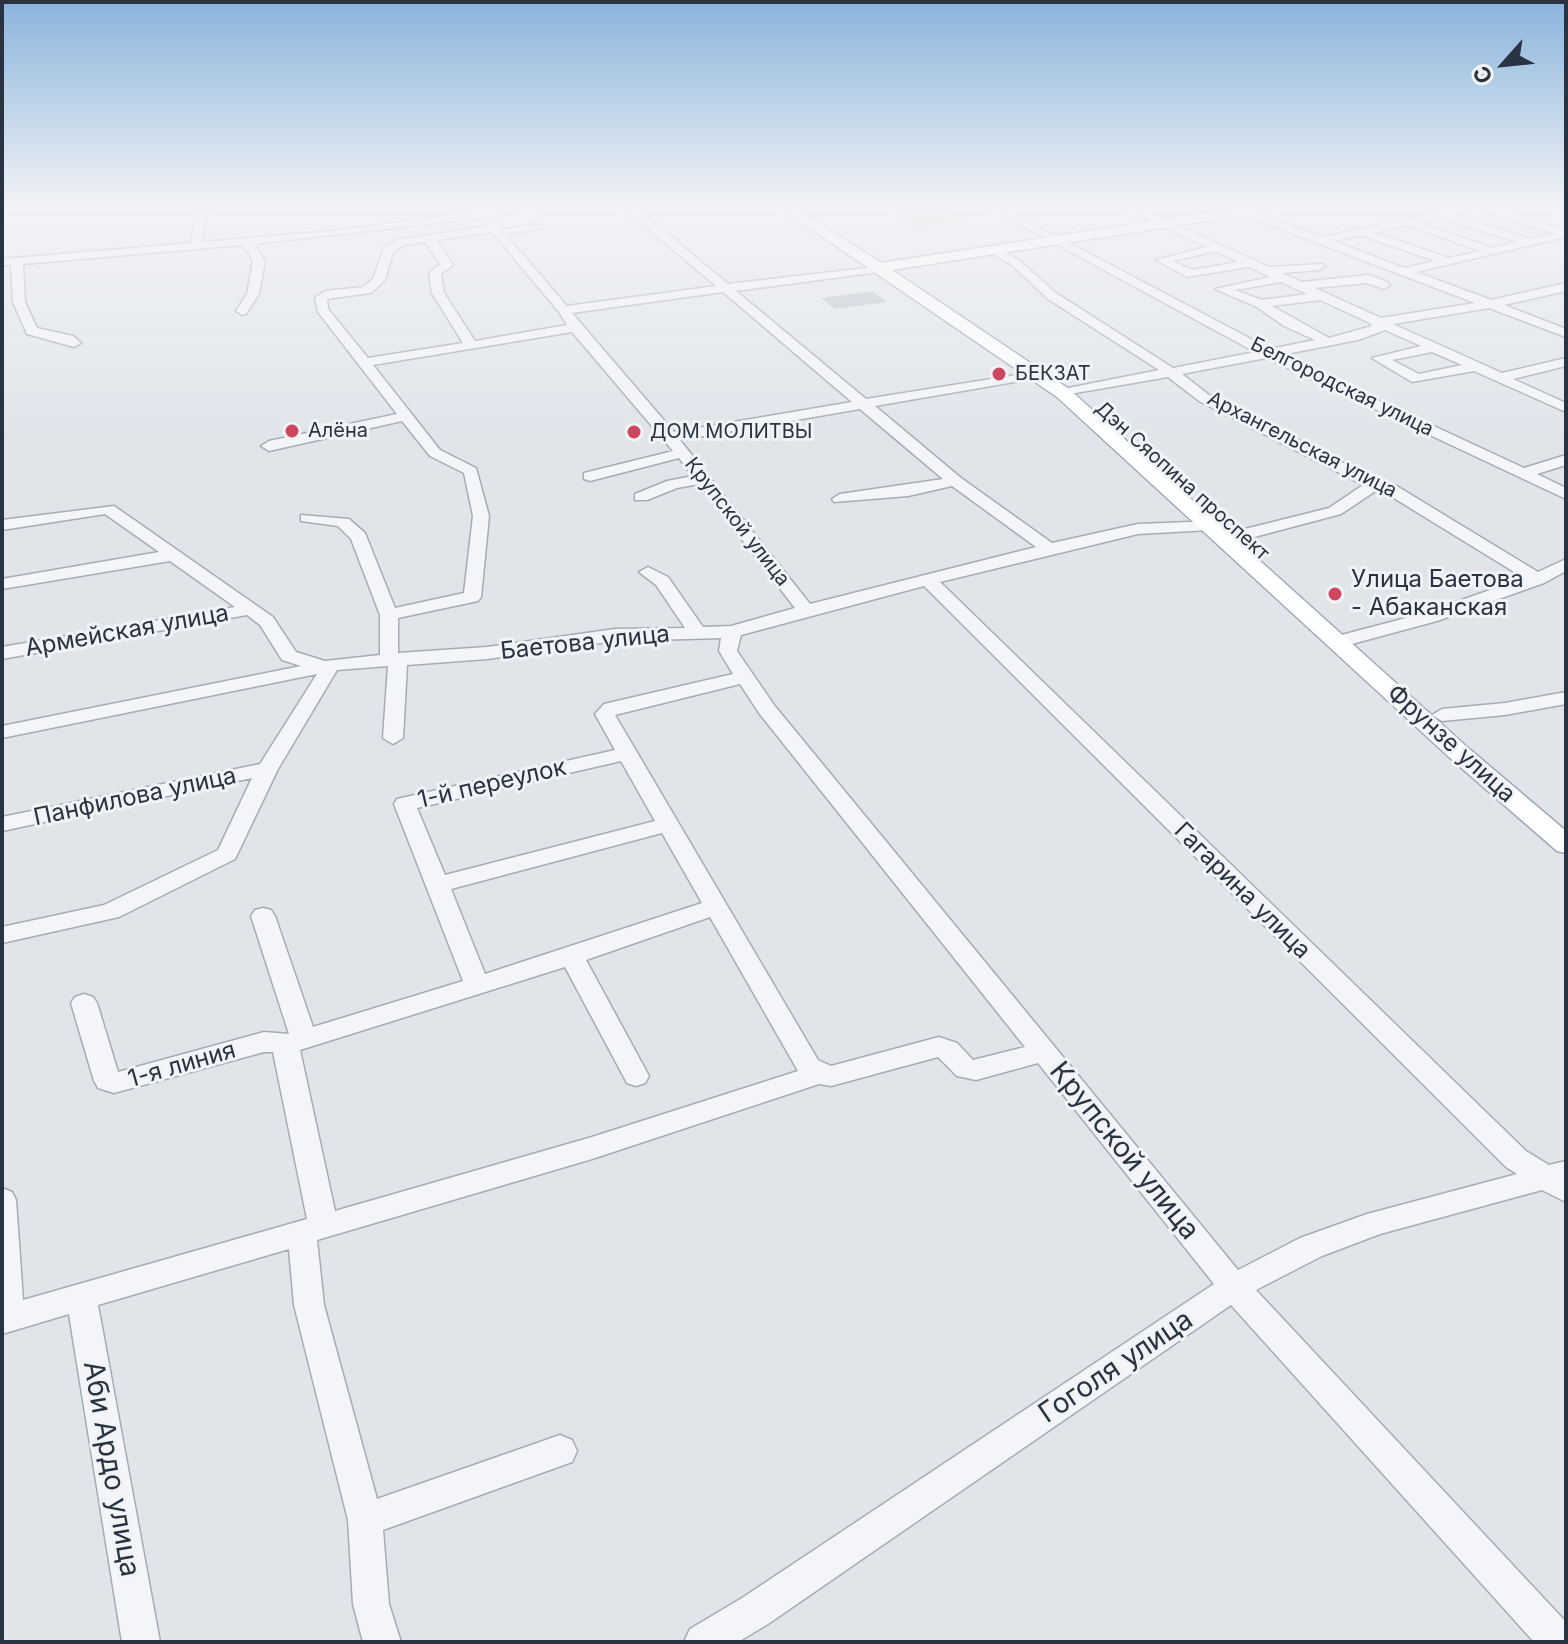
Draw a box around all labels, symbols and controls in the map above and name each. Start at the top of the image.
north arrow [1464,24,1544,104]
text: С [1467,62,1498,88]
street label: Белгородская улица [1247,332,1437,442]
place label: БЕКЗАТ [1015,362,1091,386]
marker: БЕКЗАТ [990,365,1008,383]
street label: Архангельская улица [1203,387,1401,503]
street label: Дэн Сяопина проспект [1090,396,1274,566]
place label: Алёна [308,419,368,443]
place label: ДОМ МОЛИТВЫ [650,420,812,444]
marker: Алёна [283,422,301,440]
marker: ДОМ МОЛИТВЫ [625,423,643,441]
street label: Крупской улица [679,453,795,591]
place label: Улица Баетова - Абаканская [1351,566,1524,622]
marker: Улица Баетова - Абаканская [1326,585,1344,603]
street label: Армейская улица [23,599,231,663]
street label: Баетова улица [499,620,671,666]
street label: Фрунзе улица [1381,679,1521,809]
street label: 1-й переулок [415,753,569,815]
street label: Панфилова улица [31,761,239,833]
street label: Гагарина улица [1168,817,1316,965]
street label: 1-я линия [125,1036,239,1094]
street label: Крупской улица [1042,1055,1206,1247]
street label: Гоголя улица [1033,1303,1199,1431]
street label: Аби Ардо улица [75,1358,147,1580]

